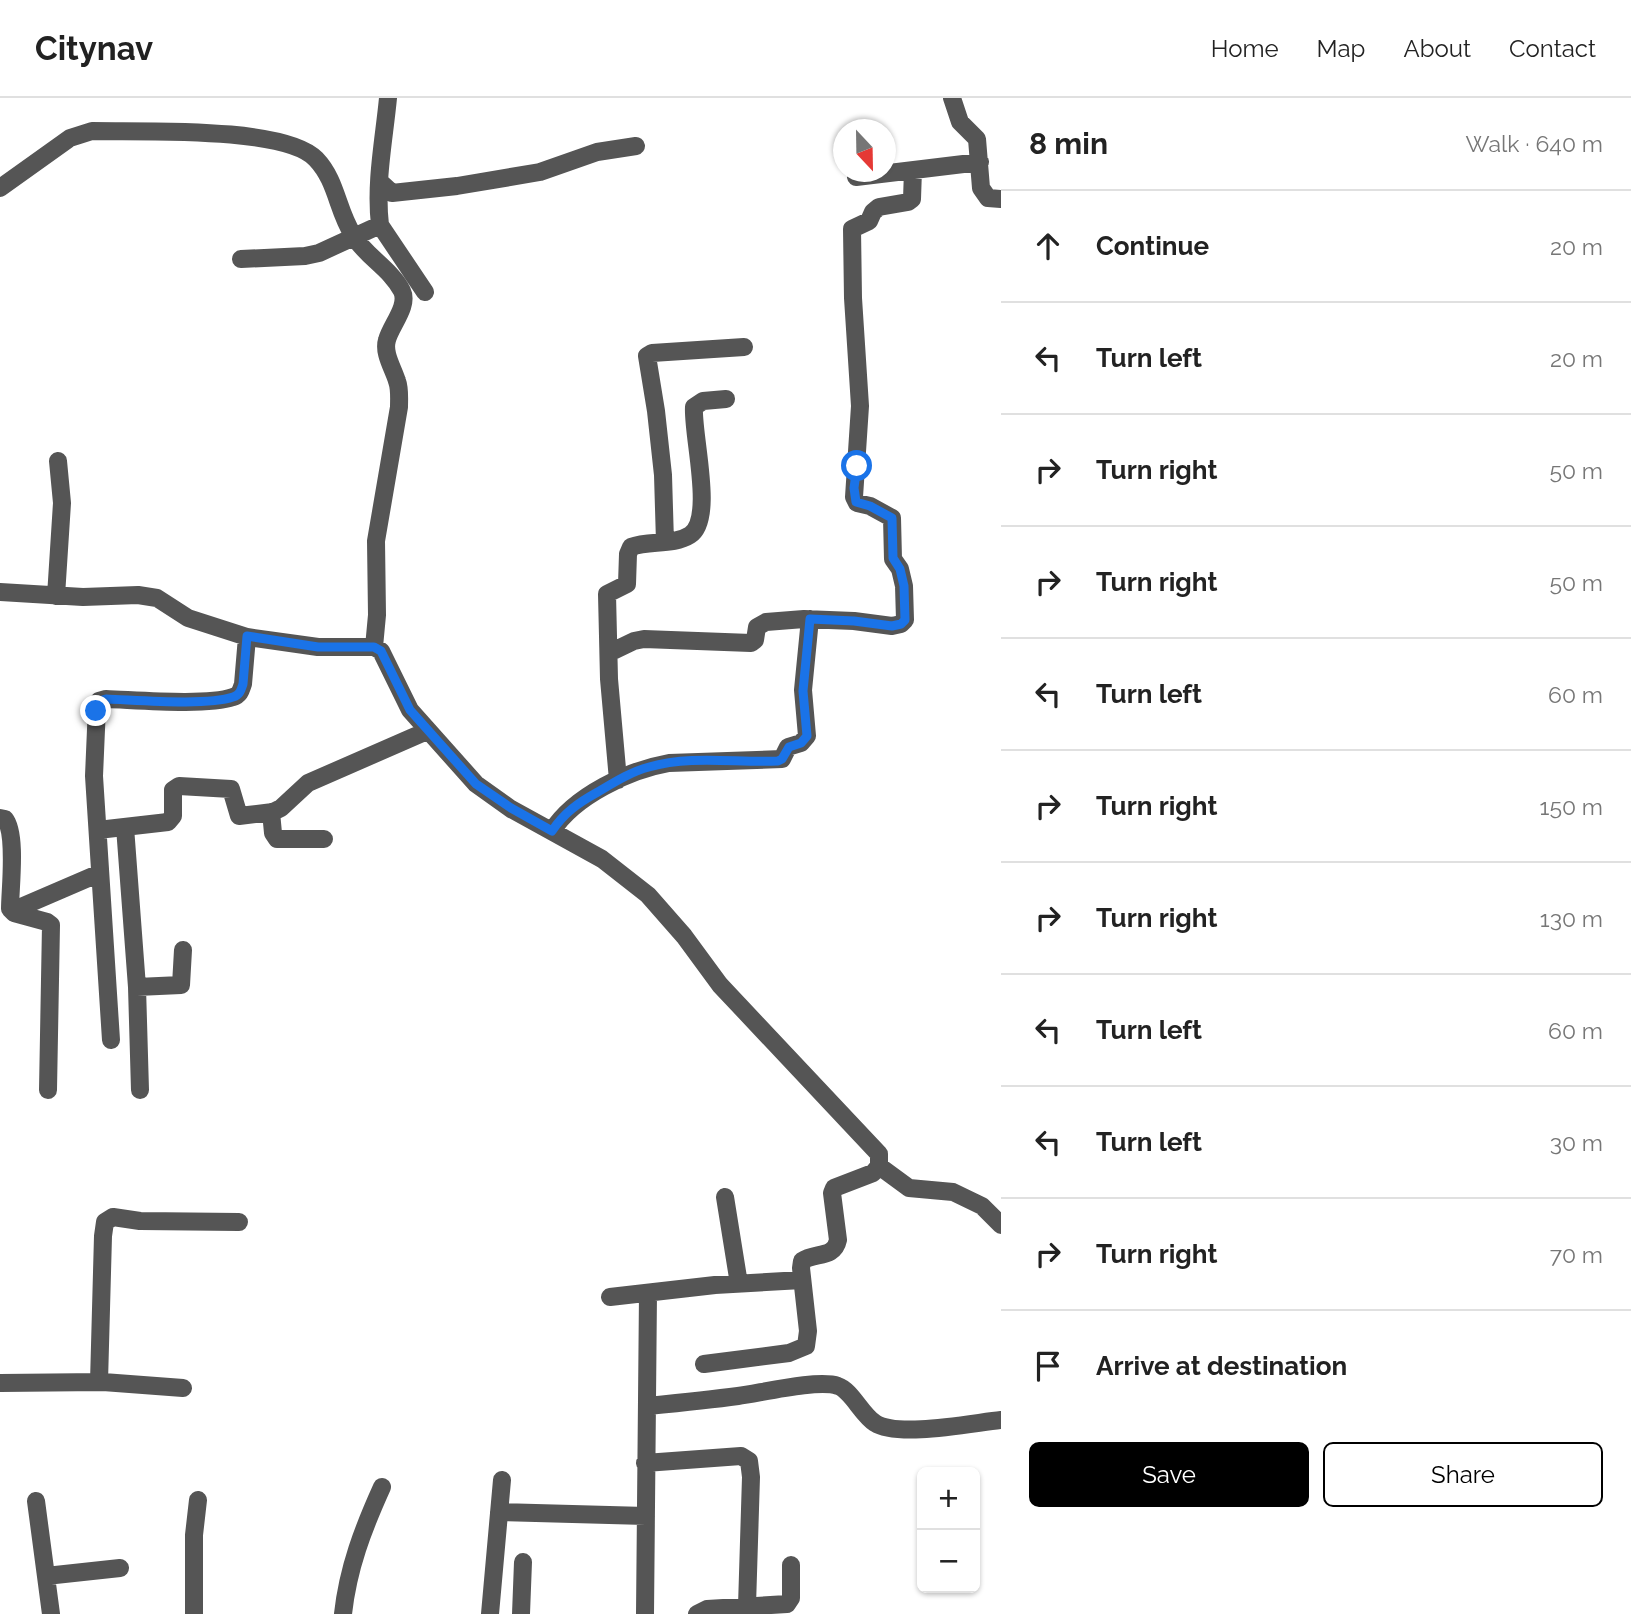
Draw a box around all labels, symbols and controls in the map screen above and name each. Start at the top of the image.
text: Citynav [35,29,153,68]
text: Home [1211,34,1279,63]
text: Map [1317,34,1365,63]
text: About [1403,34,1471,63]
text: Contact [1509,34,1596,63]
north arrow [833,119,896,182]
text: 8 min [1029,126,1108,161]
text: Walk · 640 m [1466,130,1603,157]
icon: ahead [1029,227,1067,265]
text: Continue [1096,231,1209,261]
text: 20 m [1550,233,1603,260]
icon: left [1029,339,1067,377]
text: Turn left [1096,343,1202,373]
text: 20 m [1550,345,1603,372]
route start [841,450,872,481]
icon: right [1029,451,1067,489]
text: Turn right [1096,455,1217,485]
text: 50 m [1549,457,1603,484]
icon: right [1029,563,1067,601]
text: Turn right [1096,567,1217,597]
text: 50 m [1549,569,1603,596]
icon: left [1029,675,1067,713]
text: Turn left [1096,679,1202,709]
text: 60 m [1548,681,1603,708]
route end [80,695,111,726]
icon: right [1029,787,1067,825]
text: Turn right [1096,791,1217,821]
text: 150 m [1540,793,1603,820]
icon: right [1029,899,1067,937]
text: Turn right [1096,903,1217,933]
text: 130 m [1540,905,1603,932]
icon: left [1029,1011,1067,1049]
text: Turn left [1096,1015,1202,1045]
text: 60 m [1548,1017,1603,1044]
icon: left [1029,1123,1067,1161]
text: Turn left [1096,1127,1202,1157]
text: 30 m [1550,1129,1603,1156]
icon: right [1029,1235,1067,1273]
text: Turn right [1096,1239,1217,1269]
text: 70 m [1550,1241,1603,1268]
icon: arrive [1029,1347,1067,1385]
text: Arrive at destination [1096,1351,1347,1381]
button: Save [1029,1442,1309,1507]
button: Share [1323,1442,1603,1507]
map controls [917,1467,980,1593]
button: + [917,1467,980,1530]
button: − [917,1530,980,1593]

